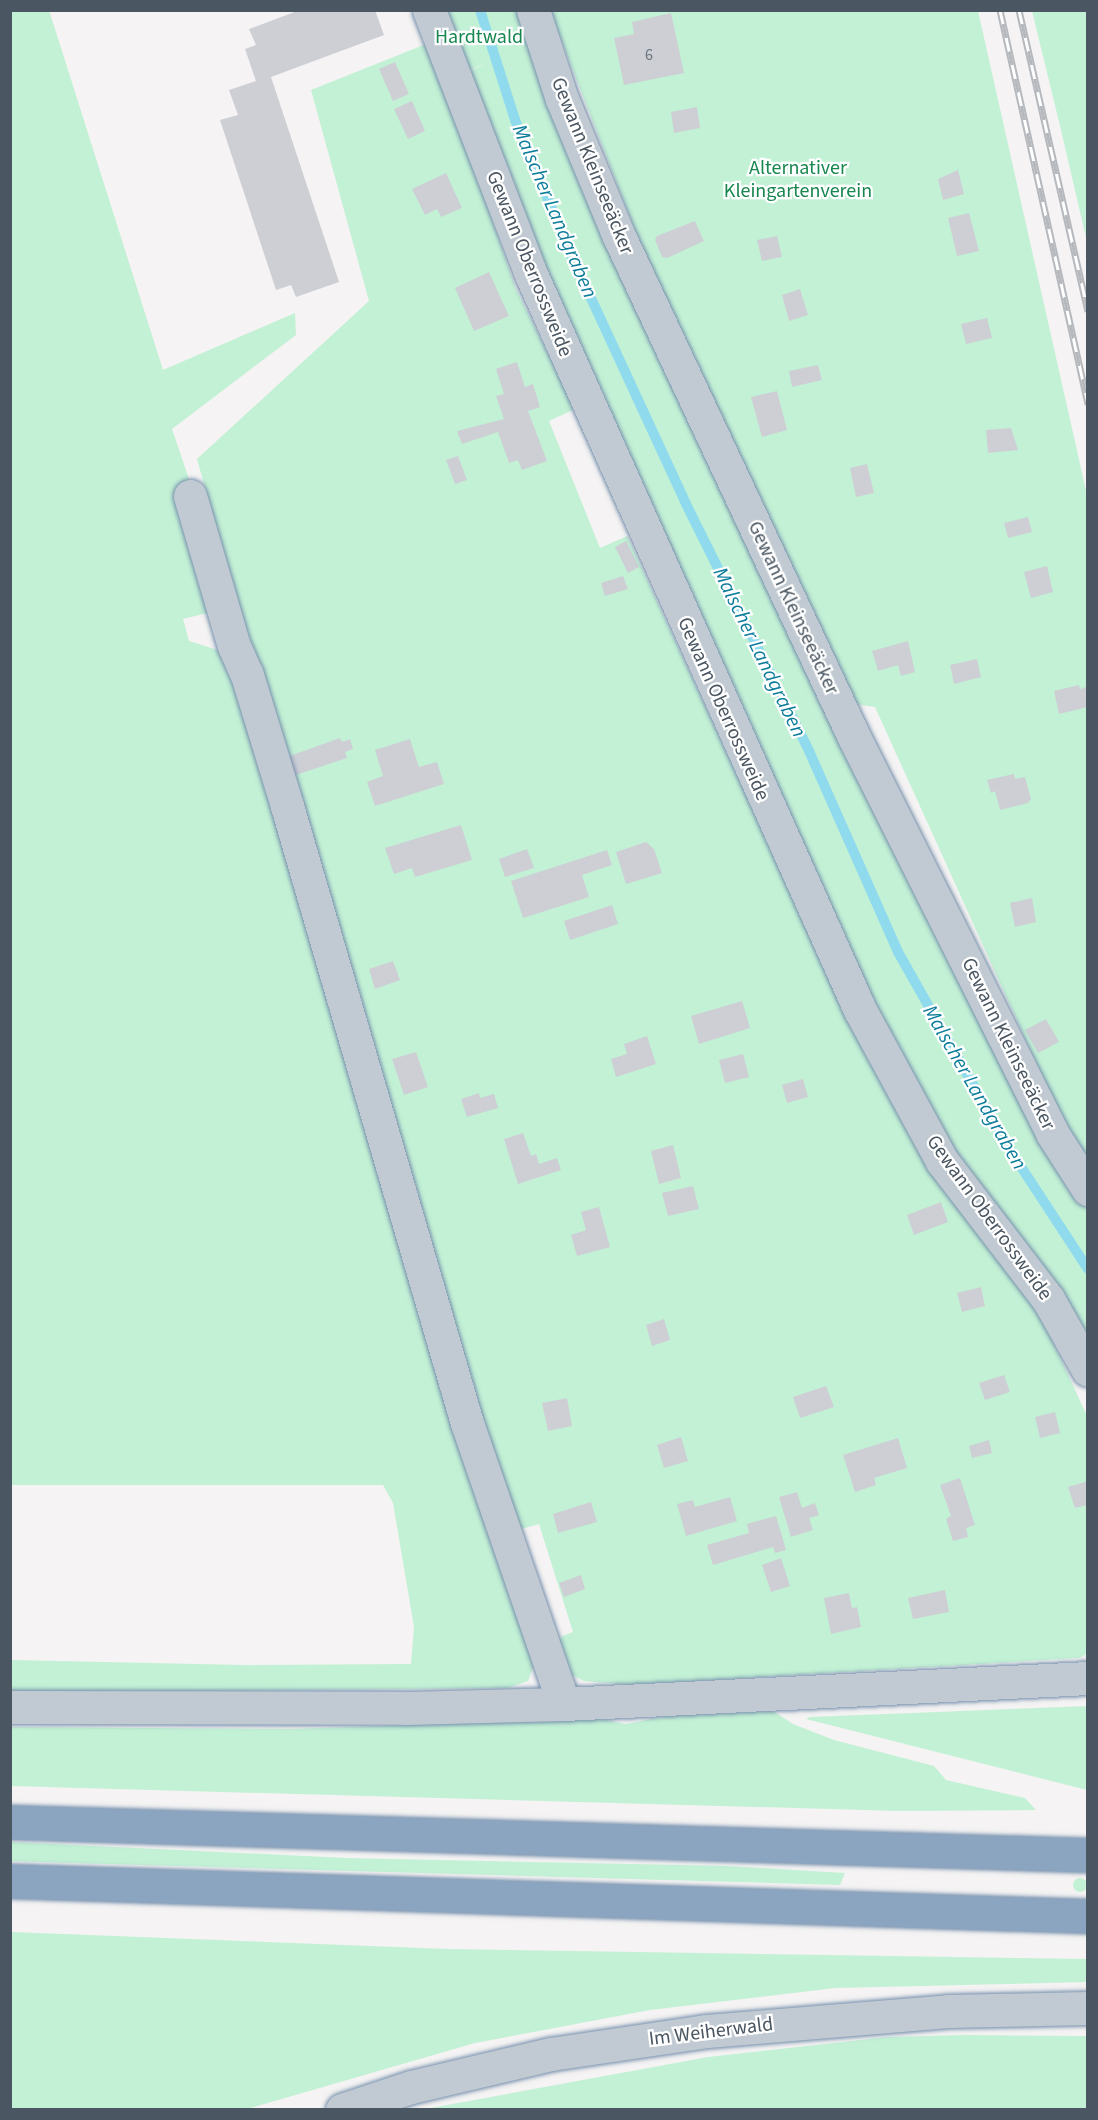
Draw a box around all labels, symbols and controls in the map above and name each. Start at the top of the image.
park label: Hardtwald [435,25,523,49]
house number: 6 [645,45,653,65]
street label: Gewann Kleinseeäcker [546,74,638,258]
water label: Malscher Landgraben [507,120,603,302]
park label: Alternativer Kleingartenverein [724,157,872,204]
street label: Gewann Oberrossweide [481,168,577,360]
street label: Gewann Kleinseeäcker [742,518,844,698]
water label: Malscher Landgraben [708,563,812,741]
street label: Gewann Oberrossweide [672,614,774,804]
street label: Gewann Kleinseeäcker [956,954,1060,1134]
water label: Malscher Landgraben [918,1000,1032,1174]
street label: Gewann Oberrossweide [921,1131,1057,1305]
street label: Im Weiherwald [648,2012,774,2052]

